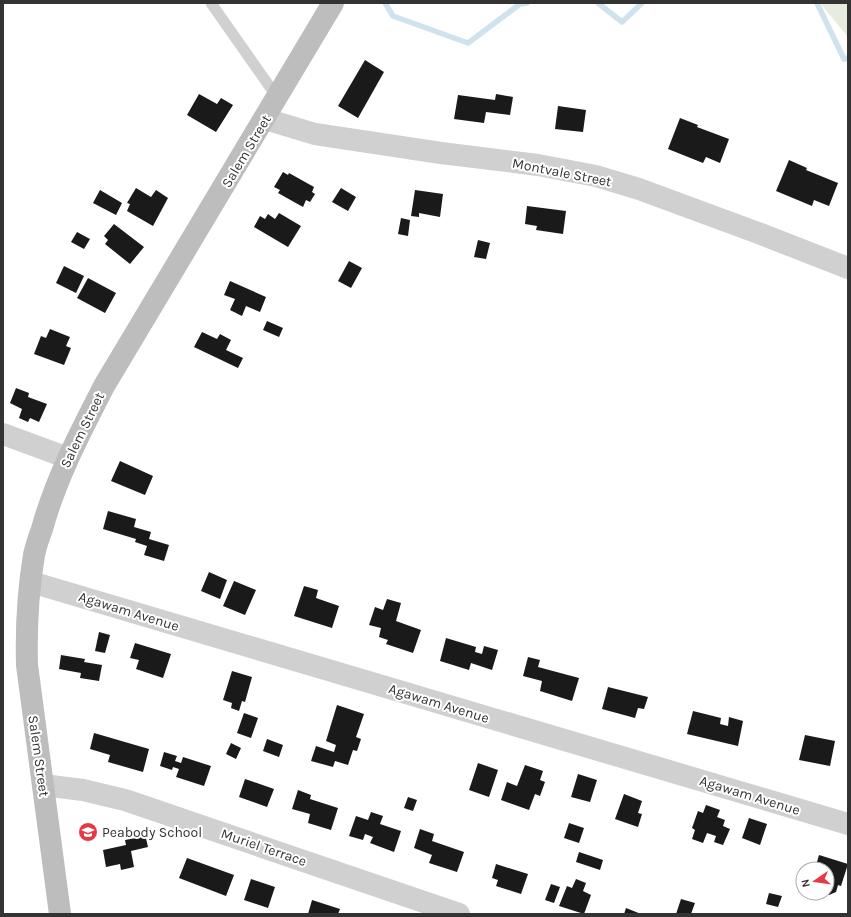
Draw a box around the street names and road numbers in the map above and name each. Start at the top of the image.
street label: Salem Street [218,112,275,191]
street label: Montvale Street [511,155,613,190]
street label: Salem Street [57,390,108,471]
street label: Agawam Avenue [77,588,181,635]
street label: Agawam Avenue [387,680,491,727]
street label: Salem Street [24,714,53,798]
street label: Agawam Avenue [698,772,802,819]
street label: Muriel Terrace [219,825,309,870]

